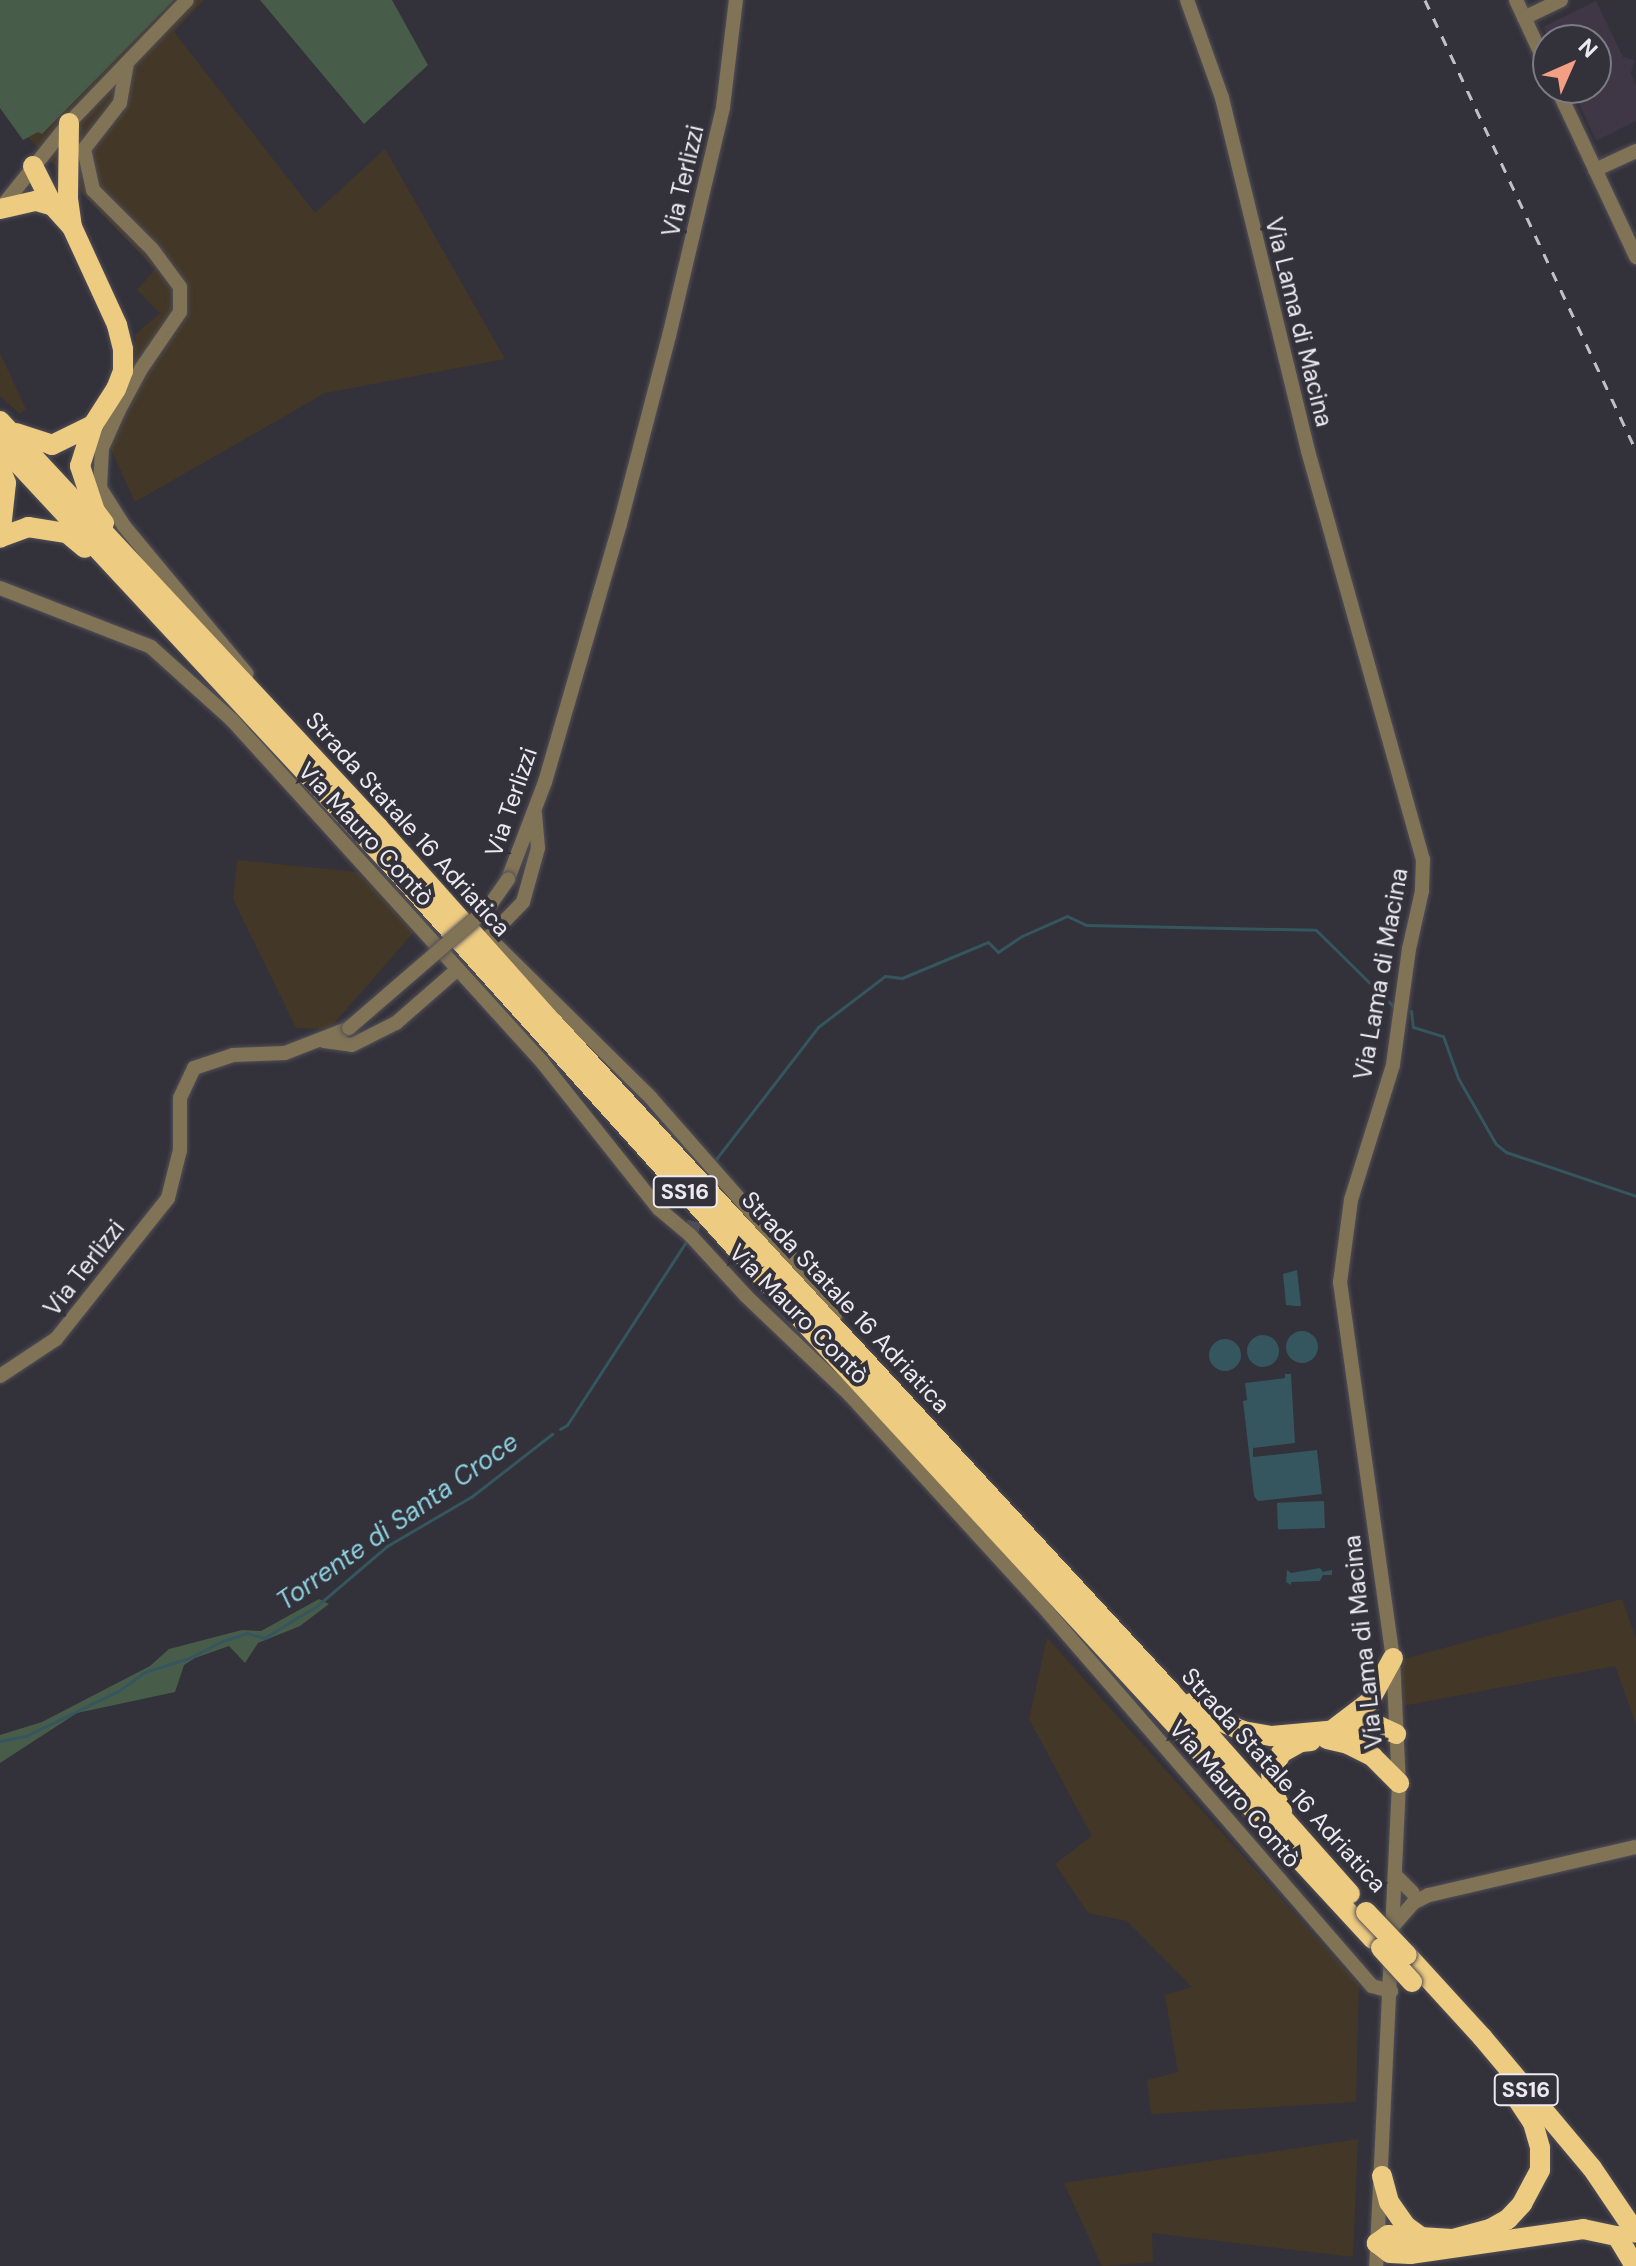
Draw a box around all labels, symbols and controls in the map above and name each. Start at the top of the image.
north arrow [1532,24,1612,104]
text: N [1572,32,1604,64]
street label: Via Terlizzi [656,122,710,240]
street label: Via Lama di Macina [1259,214,1339,430]
street label: Strada Statale 16 Adriatica [300,706,516,942]
street label: Via Terlizzi [479,743,543,861]
street label: Via Mauro Contò [292,756,440,912]
street label: Via Lama di Macina [1348,866,1414,1082]
road number: SS16 [651,1174,719,1210]
street label: Strada Statale 16 Adriatica [736,1185,956,1419]
street label: Via Terlizzi [38,1214,130,1322]
street label: Via Mauro Contò [723,1238,875,1390]
water label: Torrente di Santa Croce [271,1427,525,1617]
street label: Via Lama di Macina [1337,1534,1389,1750]
street label: Strada Statale 16 Adriatica [1176,1662,1392,1898]
street label: Via Mauro Contò [1163,1714,1307,1874]
road number: SS16 [1492,2072,1560,2108]

